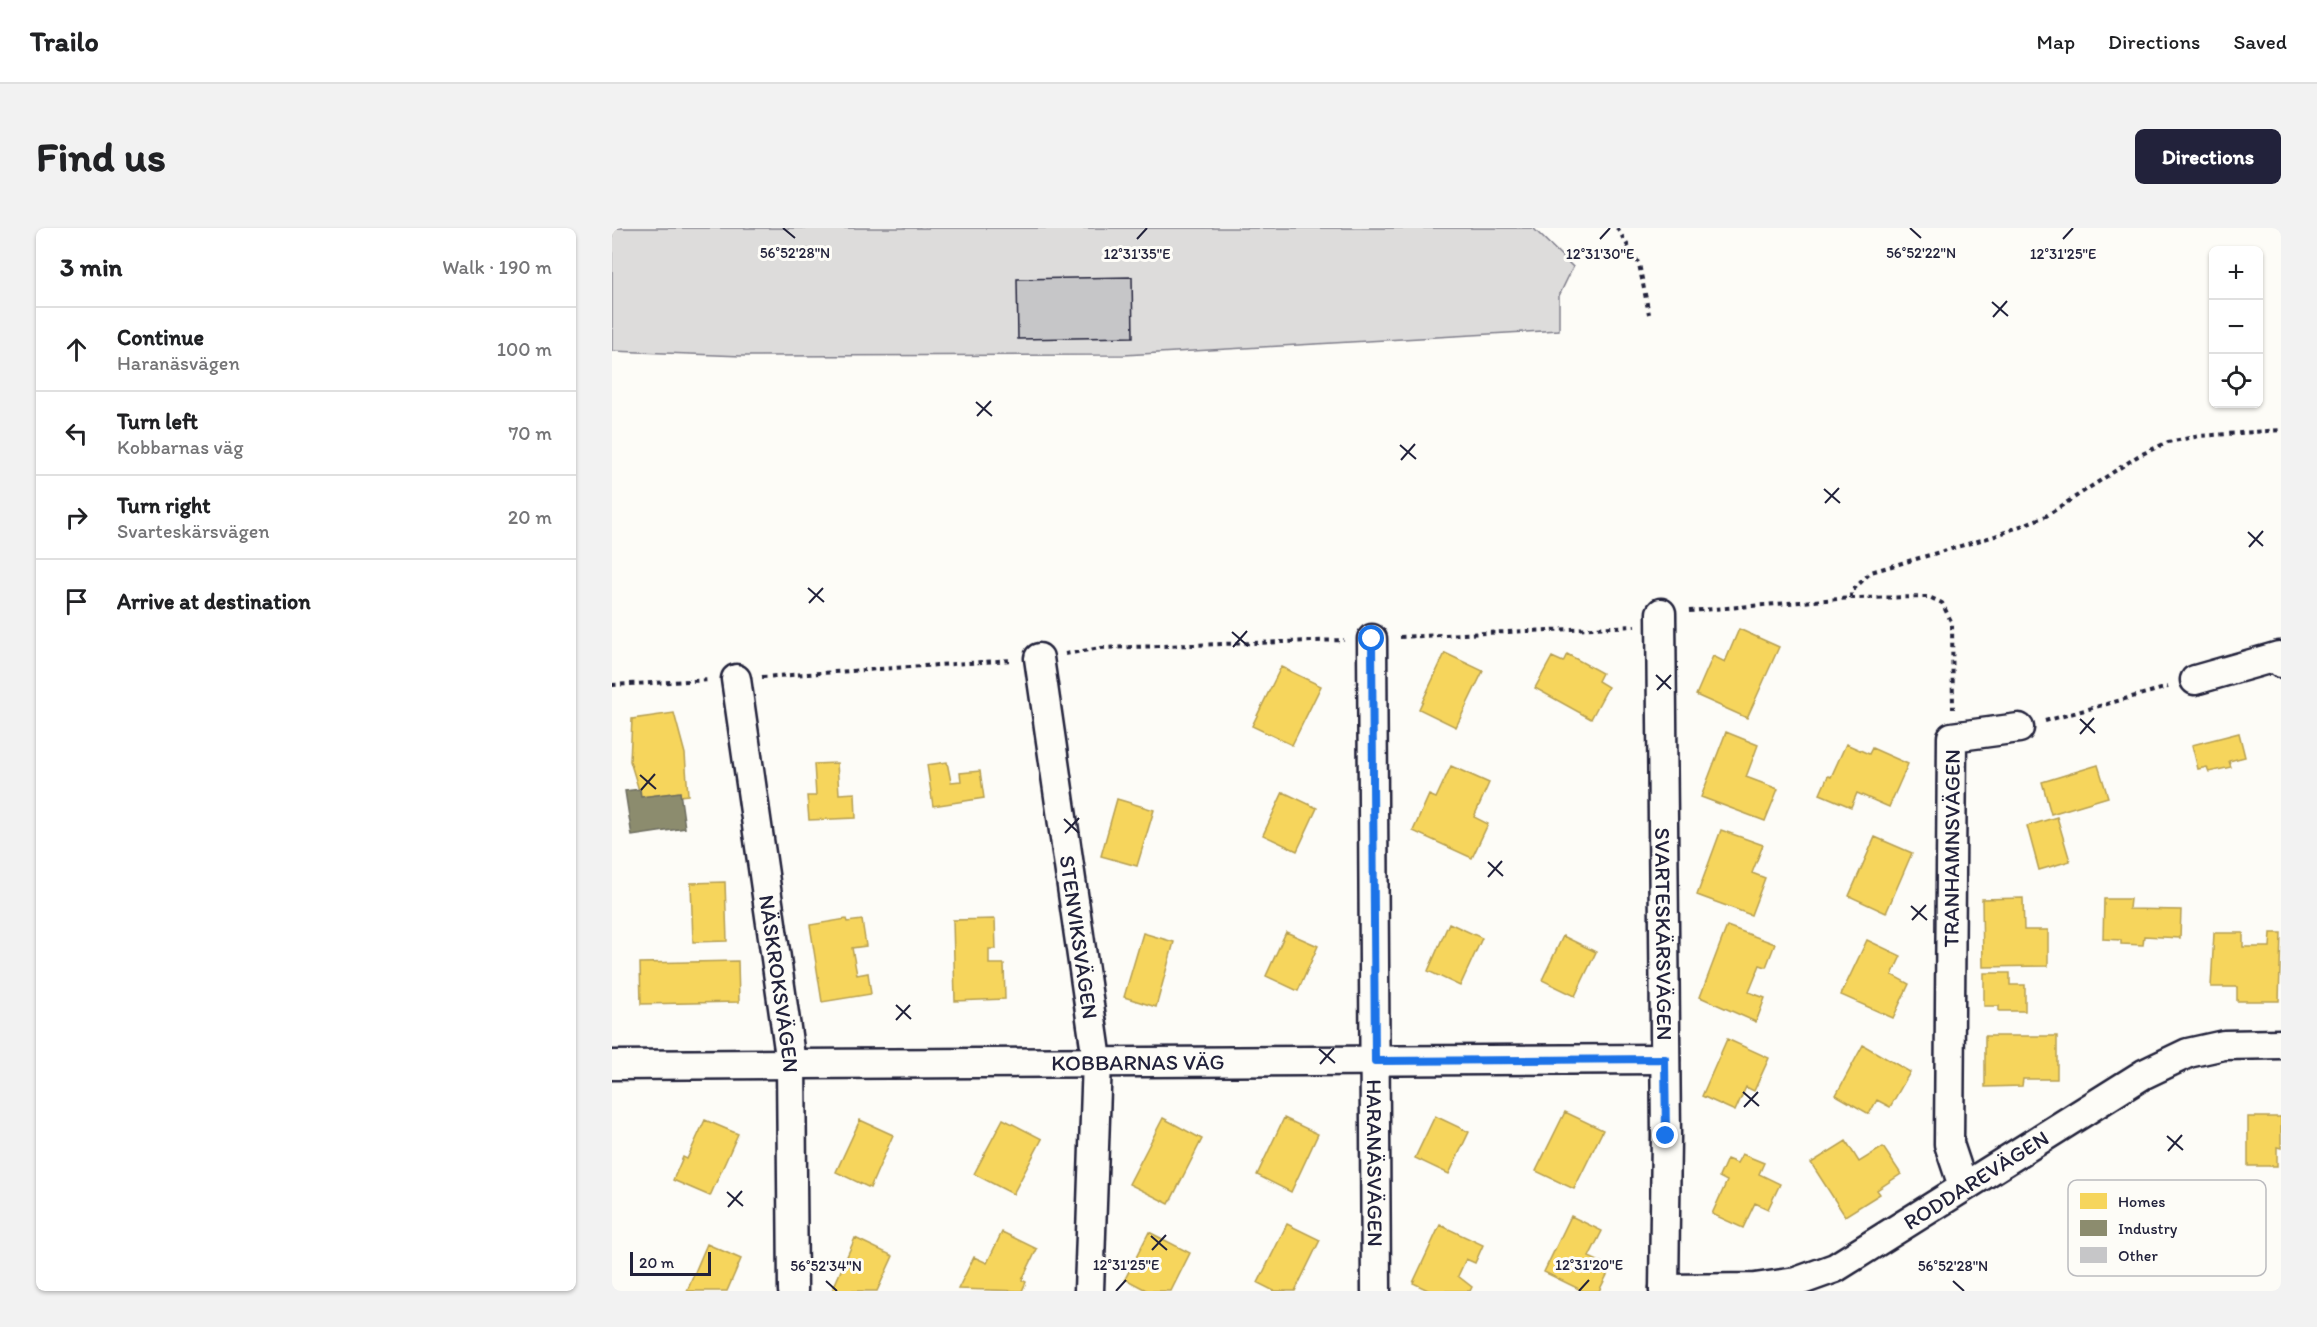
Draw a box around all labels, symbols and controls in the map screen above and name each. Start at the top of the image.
text: Trailo [30,24,99,58]
text: Map [2037,29,2075,54]
text: Directions [2108,29,2200,54]
text: Saved [2233,29,2287,54]
button: Directions [2135,129,2281,184]
text: Find us [36,131,166,182]
text: 56°52'28"N [760,244,830,262]
text: 56°52'22"N [1886,244,1956,262]
text: 12°31'35"E [1103,245,1171,263]
text: 12°31'30"E [1566,245,1634,263]
text: 12°31'25"E [2030,245,2096,263]
map controls [2209,246,2263,408]
button: + [2209,246,2263,300]
text: 3 min [60,251,122,283]
text: Walk · 190 m [442,255,552,279]
button: − [2209,300,2263,354]
text: Continue [117,324,204,351]
icon: ahead [60,333,93,366]
text: 100 m [497,337,552,361]
text: Haranäsvägen [117,351,240,375]
button: locate [2209,354,2263,408]
text: Turn left [117,408,198,435]
icon: left [60,417,93,450]
text: 70 m [508,421,552,445]
text: Kobbarnas väg [117,435,244,459]
text: Turn right [117,492,211,519]
icon: right [60,501,93,534]
text: 20 m [508,505,552,529]
text: Svarteskärsvägen [117,519,270,543]
icon: arrive [60,585,93,618]
text: Arrive at destination [117,588,311,615]
route start [1358,625,1384,651]
street label: TRANHAMNSVÄGEN [1937,749,1966,948]
street label: SVARTESKÄRSVÄGEN [1649,827,1678,1041]
street label: STENVIKSVÄGEN [1054,853,1104,1021]
street label: NÄSKROKSVÄGEN [753,893,804,1073]
street label: KOBBARNAS VÄG [1051,1049,1225,1076]
street label: HARANÄSVÄGEN [1361,1079,1389,1247]
route end [1652,1122,1678,1148]
street label: RODDAREVÄGEN [1898,1124,2054,1236]
legend [2068,1180,2266,1276]
text: Homes [2118,1192,2165,1211]
text: Industry [2118,1219,2178,1238]
text: Other [2118,1246,2158,1265]
scale bar [630,1249,711,1276]
text: 20 m [639,1253,674,1272]
text: 12°31'25"E [1093,1256,1159,1274]
text: 12°31'20"E [1555,1256,1623,1274]
text: 56°52'34"N [790,1257,862,1275]
text: 56°52'28"N [1918,1257,1988,1275]

